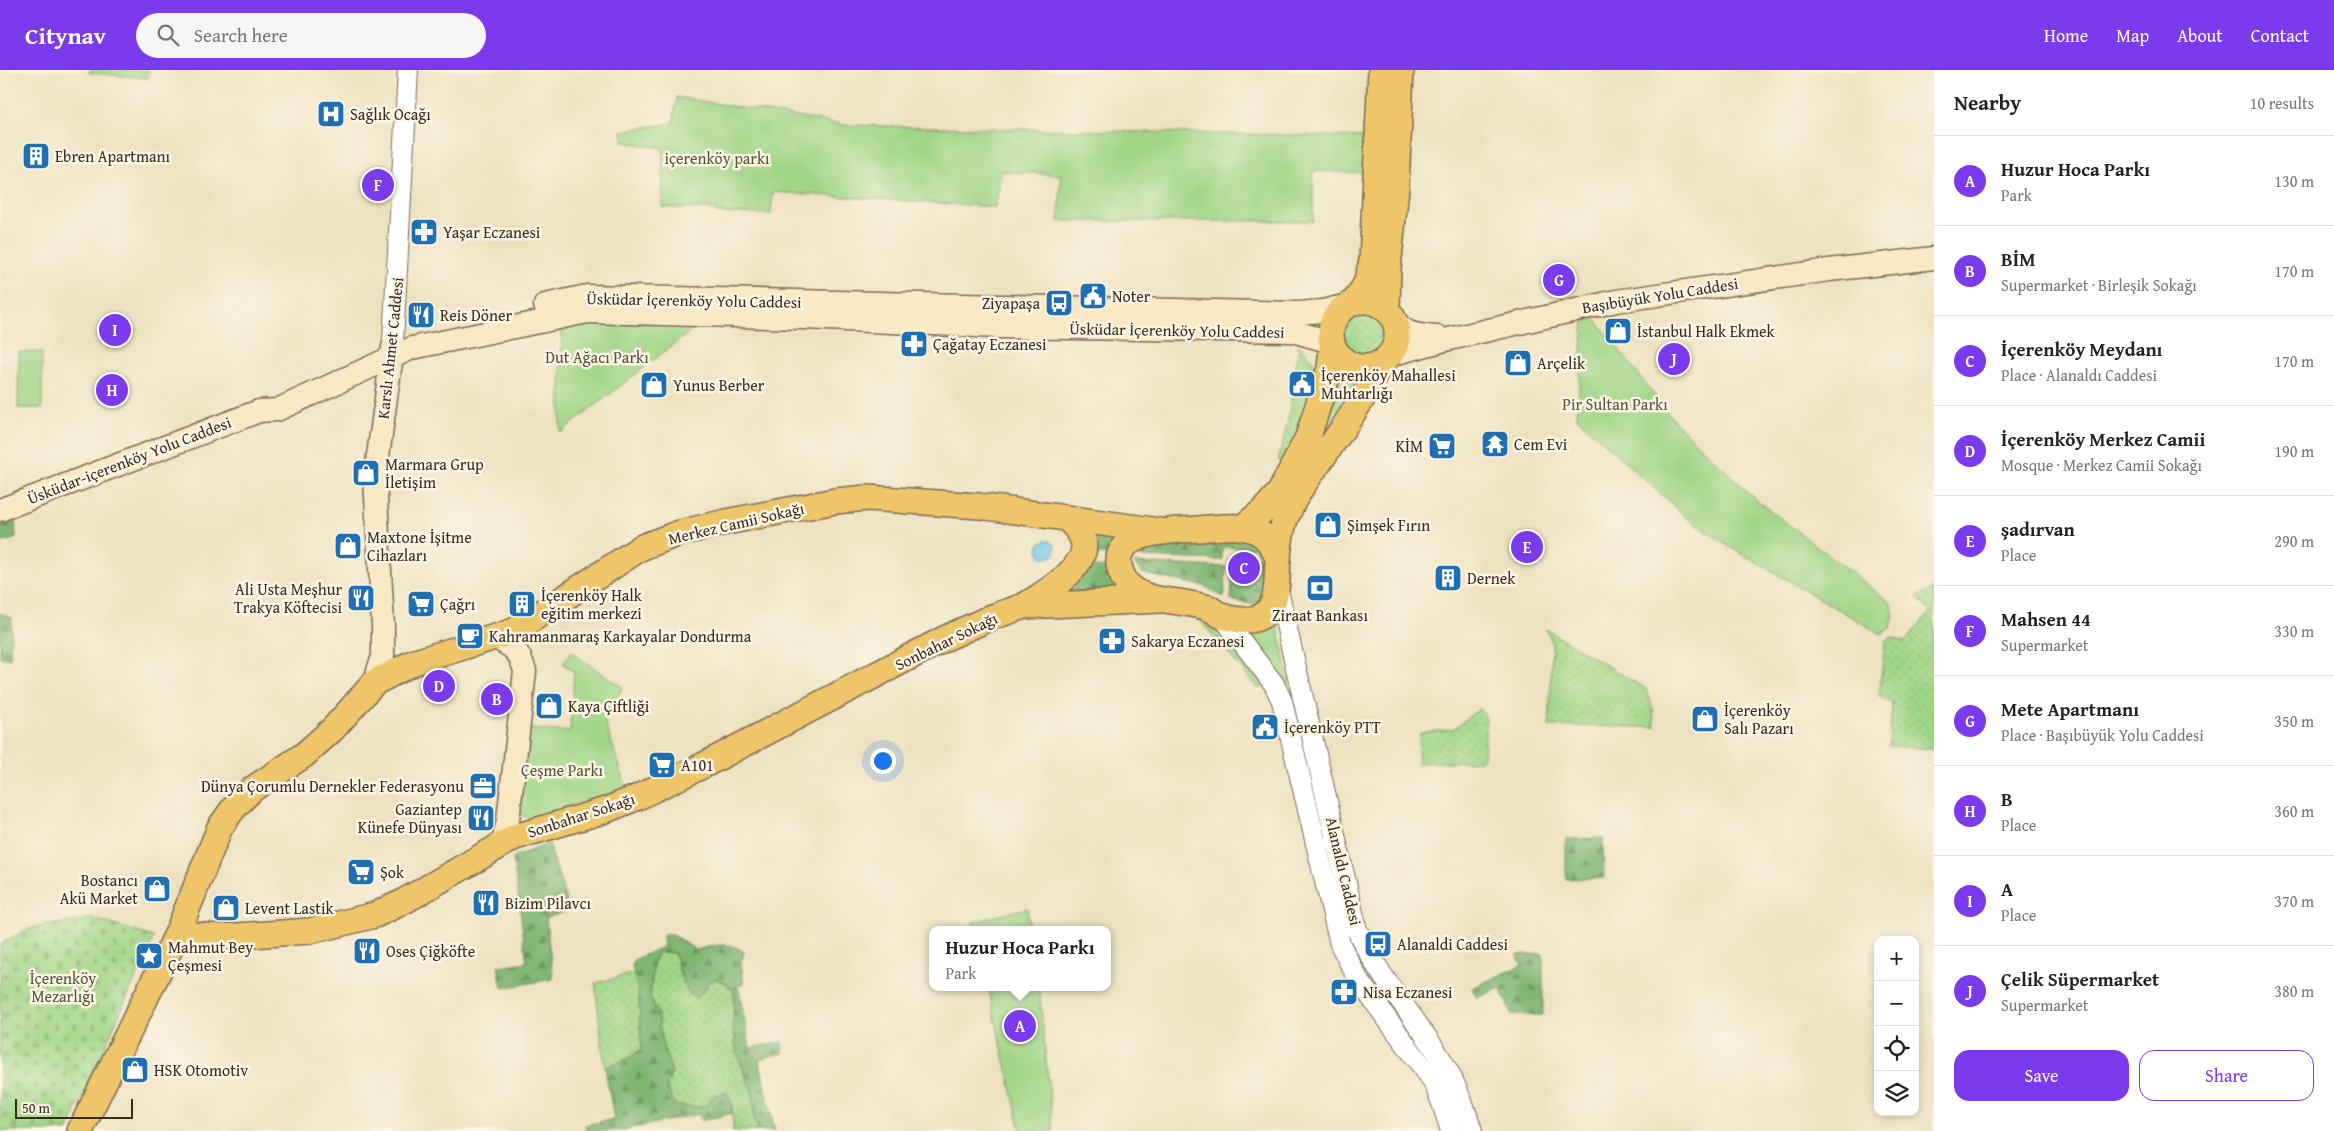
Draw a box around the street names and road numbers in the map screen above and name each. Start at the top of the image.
street label: Başıbüyük Yolu Caddesi [1580,271,1740,319]
street label: Karslı Ahmet Caddesi [371,275,409,420]
street label: Üsküdar İçerenköy Yolu Caddesi [586,286,802,314]
street label: Üsküdar İçerenköy Yolu Caddesi [1069,316,1285,344]
street label: Üsküdar-içerenköy Yolu Caddesi [24,410,235,510]
street label: Merkez Camii Sokağı [666,496,807,550]
street label: Sonbahar Sokağı [891,606,1002,676]
street label: Sonbahar Sokağı [524,786,638,844]
street label: Alanaldı Caddesi [1320,814,1368,928]

